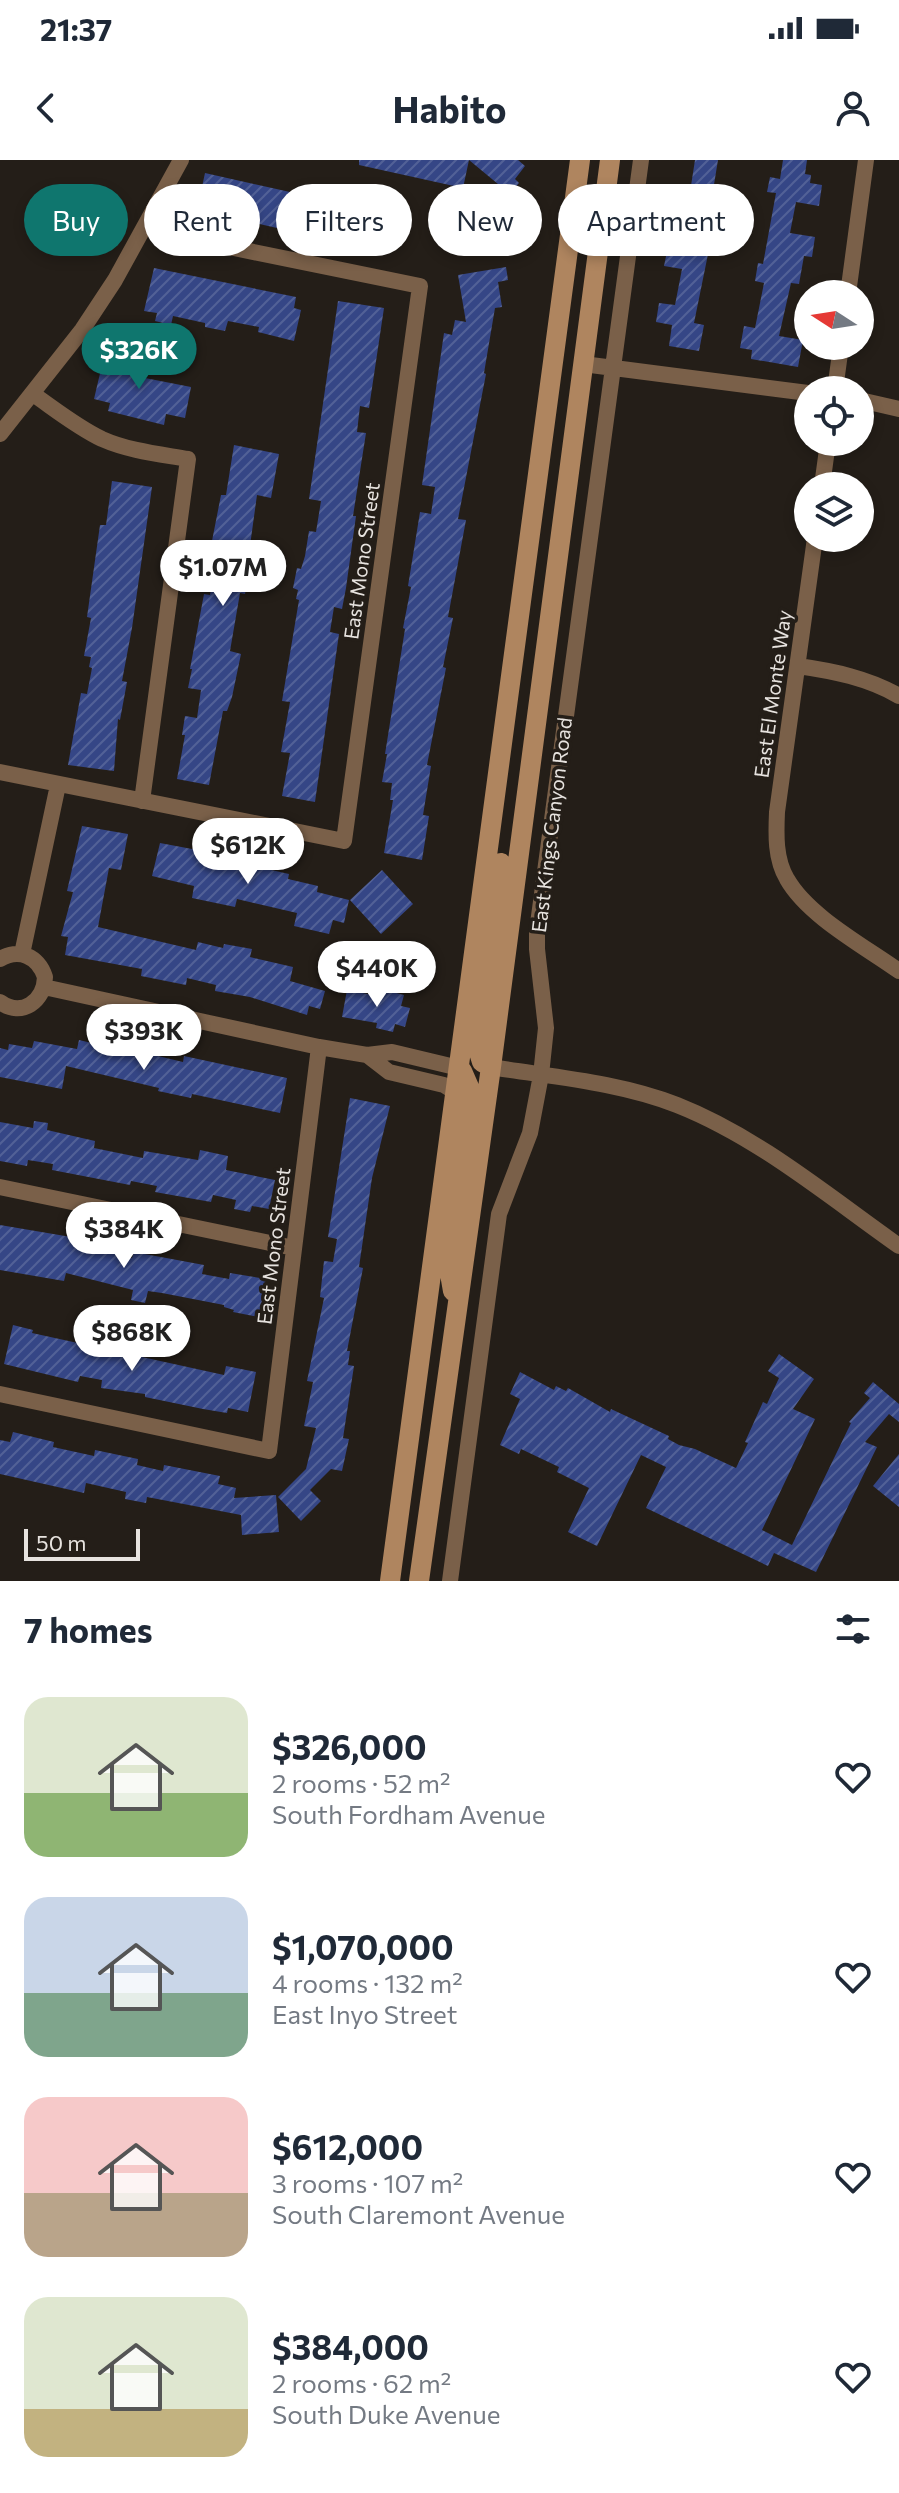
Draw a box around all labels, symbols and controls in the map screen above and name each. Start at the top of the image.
text: 21:37 [40,10,112,47]
icon: back [24,86,68,130]
text: Habito [393,86,506,130]
icon: person [831,86,875,130]
chip: Buy [24,184,128,256]
chip: Rent [144,184,260,256]
chip: Filters [276,184,412,256]
chip: New [428,184,542,256]
chip: Apartment [558,184,754,256]
north arrow [794,280,874,360]
map controls [794,280,874,552]
pin: $326K [83,323,195,391]
text: $326K [100,333,178,364]
button: locate [794,376,874,456]
button: layers [794,472,874,552]
street label: East Mono Street [338,481,384,641]
pin: $1.07M [158,540,288,608]
text: $1.07M [178,550,268,581]
street label: East El Monte Way [748,608,796,779]
street label: East Kings Canyon Road [526,716,576,934]
pin: $612K [192,818,304,886]
text: $612K [210,828,286,859]
pin: $440K [321,941,433,1009]
text: $440K [336,951,418,982]
pin: $393K [88,1004,200,1072]
text: $393K [104,1014,184,1045]
street label: East Mono Street [251,1166,295,1326]
pin: $384K [68,1202,180,1270]
text: $384K [84,1212,164,1243]
pin: $868K [76,1305,188,1373]
text: $868K [91,1315,173,1346]
scale bar [24,1525,140,1561]
text: 50 m [36,1529,86,1556]
icon: filters [831,1607,875,1651]
text: 7 homes [24,1608,153,1650]
text: $326,000 [272,1725,427,1767]
icon: home [88,1729,184,1825]
icon: heart [831,1755,875,1799]
text: 2 rooms · 52 m² [272,1767,450,1798]
text: South Fordham Avenue [272,1798,546,1829]
text: $1,070,000 [272,1925,454,1967]
icon: home [88,1929,184,2025]
icon: heart [831,1955,875,1999]
text: 4 rooms · 132 m² [272,1967,463,1998]
text: East Inyo Street [272,1998,457,2029]
text: $612,000 [272,2125,423,2167]
icon: home [88,2129,184,2225]
icon: heart [831,2155,875,2199]
text: 3 rooms · 107 m² [272,2167,463,2198]
text: South Claremont Avenue [272,2198,565,2229]
text: $384,000 [272,2325,429,2367]
icon: home [88,2329,184,2425]
icon: heart [831,2355,875,2399]
text: 2 rooms · 62 m² [272,2367,451,2398]
text: South Duke Avenue [272,2398,500,2429]

